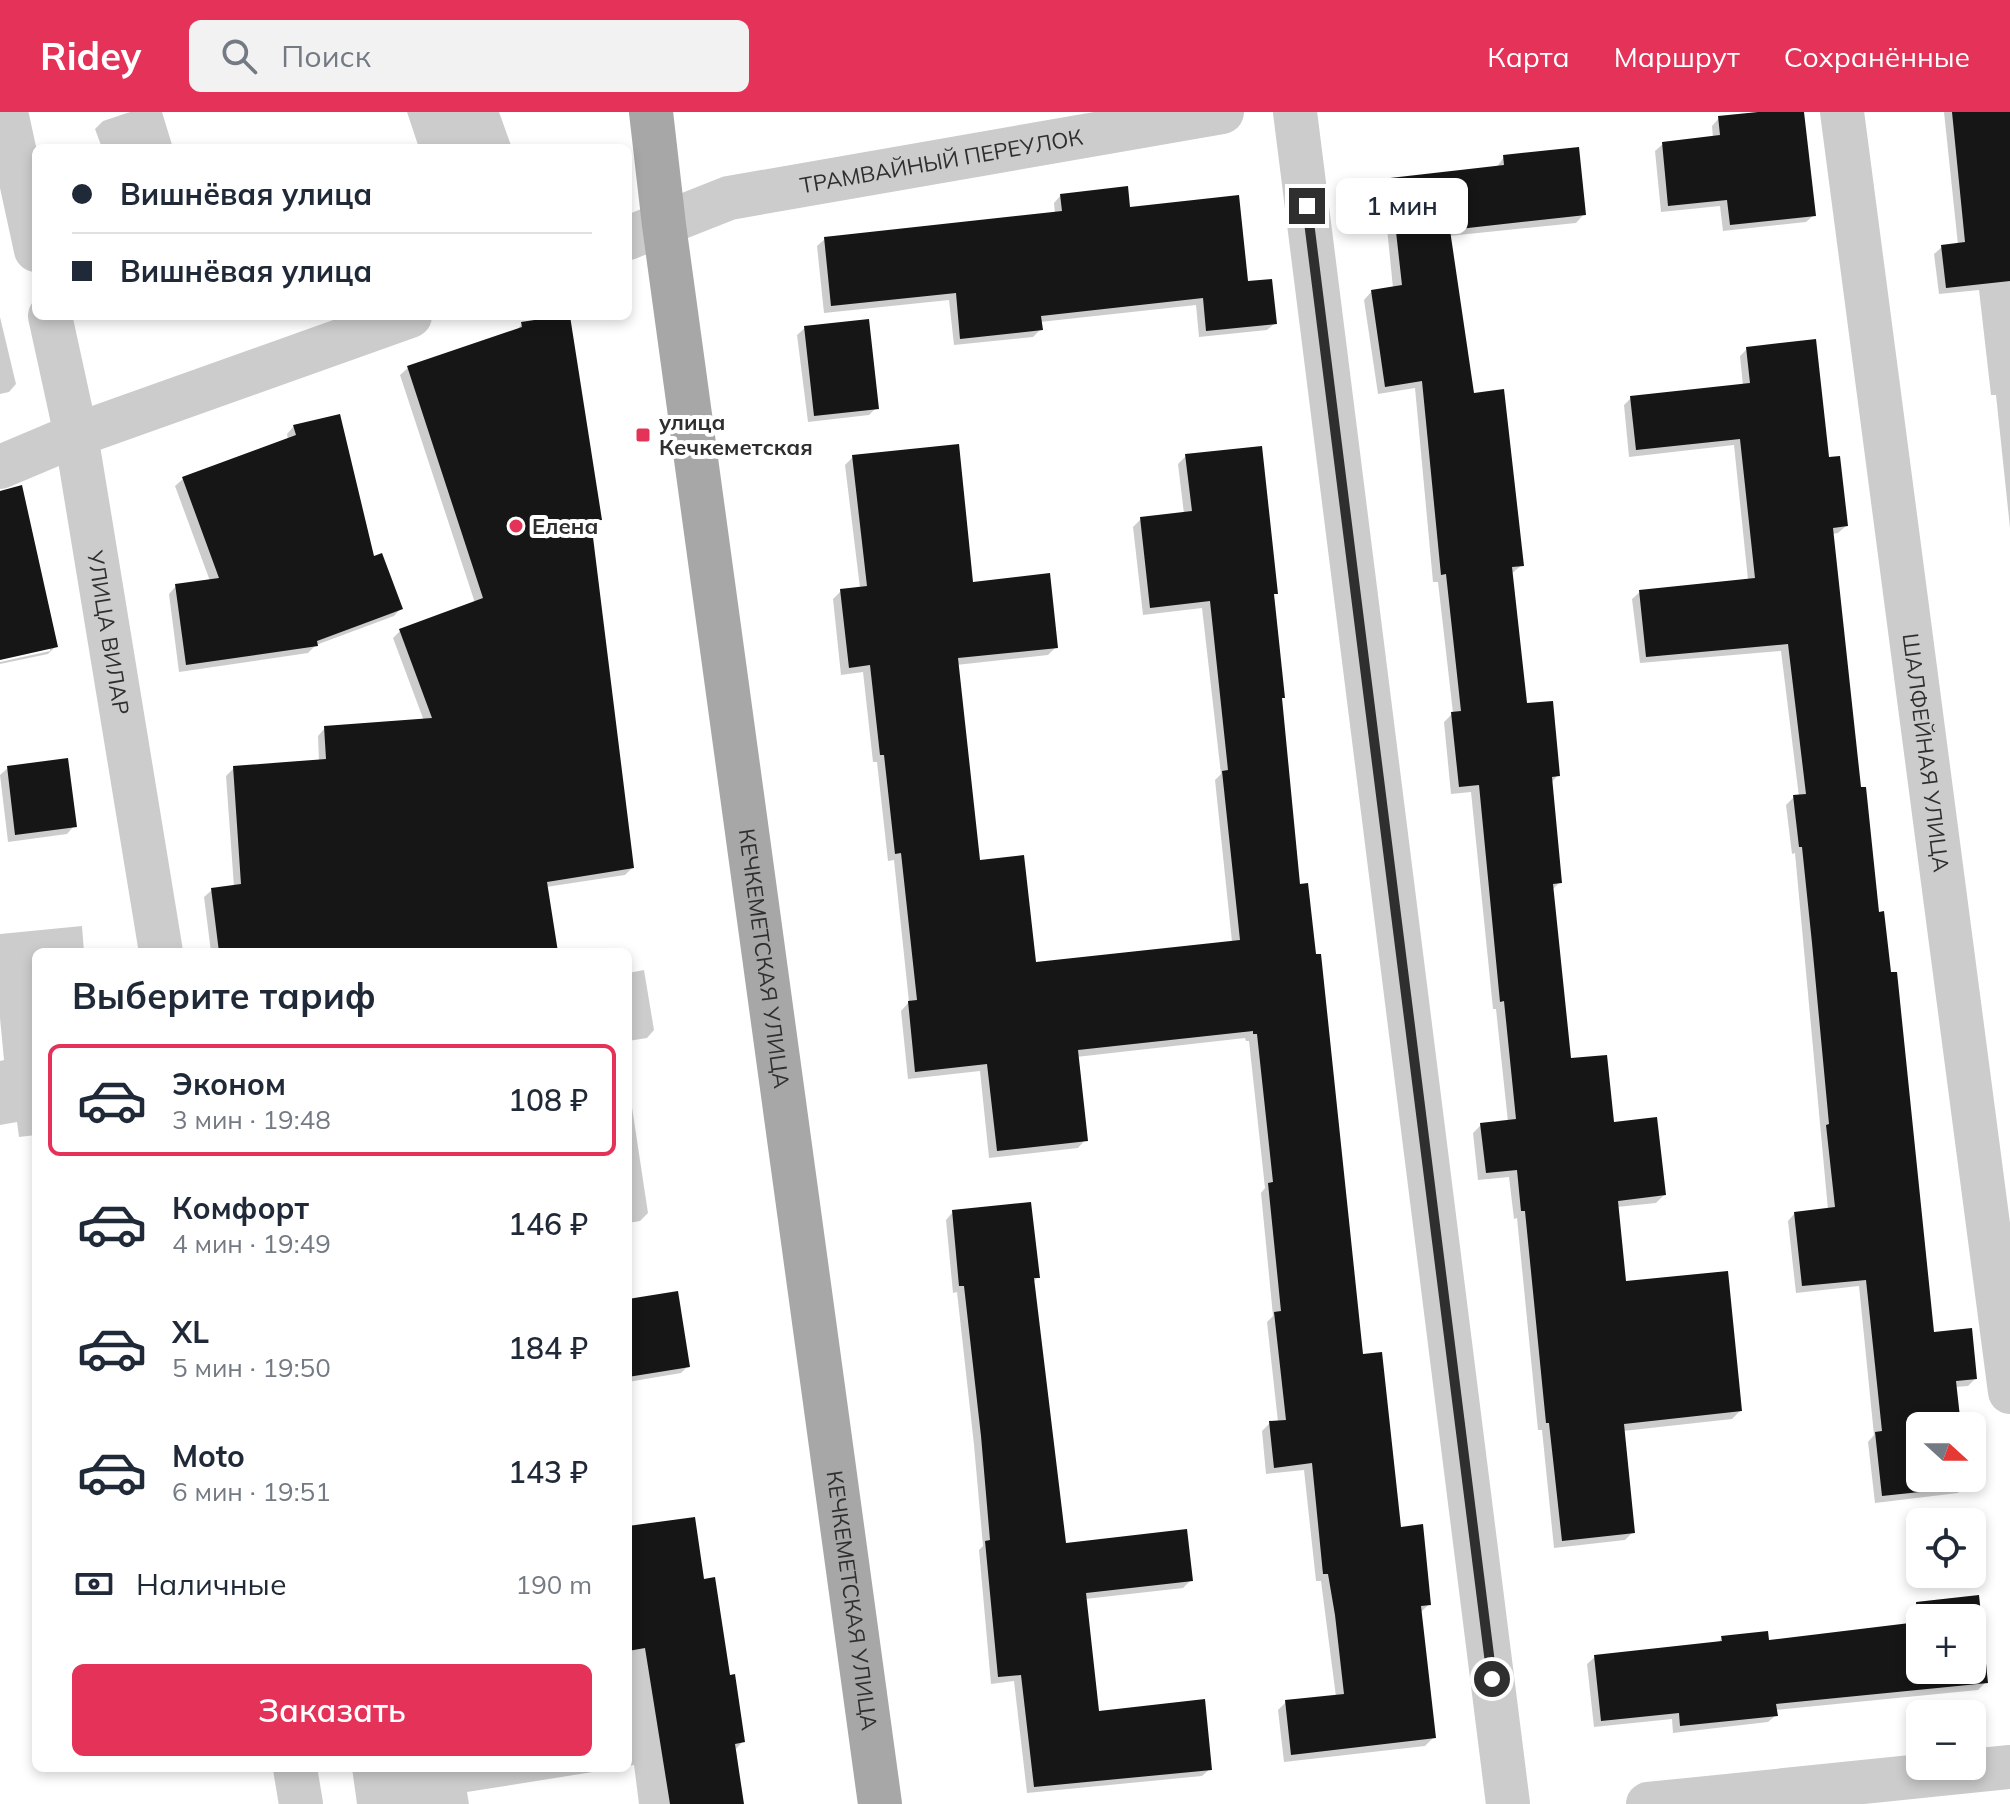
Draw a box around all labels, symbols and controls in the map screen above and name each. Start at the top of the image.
search box [189,20,749,92]
text: Ridey [40,32,141,80]
icon: search [217,34,261,78]
text: Поиск [281,37,371,75]
text: Карта [1487,39,1570,74]
text: Маршрут [1614,39,1740,74]
text: Сохранённые [1784,39,1970,74]
street label: ТРАМВАЙНЫЙ ПЕРЕУЛОК [798,122,1085,199]
text: Вишнёвая улица [120,175,372,213]
callout: 1 мин [1335,178,1467,234]
route end [1289,188,1325,224]
text: 1 мин [1366,189,1438,222]
text: Вишнёвая улица [120,252,372,290]
place label: улица Кечкеметская [659,408,813,461]
marker: улица Кечкеметская [634,426,652,444]
place label: Елена [532,512,598,540]
marker: Елена [507,517,525,535]
street label: УЛИЦА ВИЛАР [81,547,136,717]
street label: ШАЛФЕЙНАЯ УЛИЦА [1897,631,1956,874]
street label: КЕЧКЕМЕТСКАЯ УЛИЦА [733,827,796,1090]
text: Выберите тариф [72,973,376,1018]
icon: car [76,1064,148,1136]
text: Эконом [172,1065,286,1103]
text: 108 ₽ [508,1081,588,1119]
text: 3 мин · 19:48 [172,1103,331,1136]
icon: car [76,1188,148,1260]
text: Комфорт [172,1189,309,1227]
text: 146 ₽ [508,1205,588,1243]
text: 4 мин · 19:49 [172,1227,331,1260]
icon: car [76,1312,148,1384]
text: XL [172,1313,209,1351]
text: 184 ₽ [508,1329,588,1367]
text: 5 мин · 19:50 [172,1351,331,1384]
north arrow [1906,1412,1986,1492]
map controls [1906,1412,1986,1780]
icon: car [76,1436,148,1508]
text: Moto [172,1437,245,1475]
text: 143 ₽ [508,1453,588,1491]
street label: КЕЧКЕМЕТСКАЯ УЛИЦА [821,1469,884,1732]
text: 6 мин · 19:51 [172,1475,331,1508]
button: locate [1906,1508,1986,1588]
icon: cash [72,1562,116,1606]
text: Наличные [136,1565,287,1603]
text: 190 m [516,1568,592,1601]
button: + [1906,1604,1986,1684]
route start [1474,1661,1510,1697]
button: Заказать [72,1664,592,1756]
button: − [1906,1700,1986,1780]

